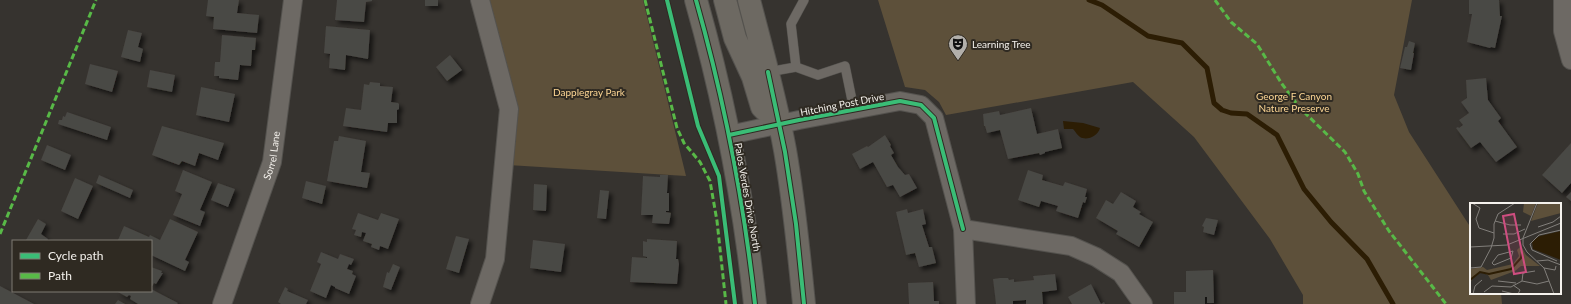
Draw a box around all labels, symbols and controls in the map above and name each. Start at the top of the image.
theatre icon: Learning Tree [947,33,969,61]
place label: Learning Tree [972,38,1030,50]
park label: Dapplegray Park [553,86,626,98]
street label: Hitching Post Drive [799,90,885,118]
park label: George F Canyon Nature Preserve [1256,90,1332,114]
street label: Sorrel Lane [260,130,282,181]
street label: Palos Verdes Drive North [733,142,763,252]
inset map [1470,203,1561,294]
legend [12,240,152,292]
text: Cycle path [48,248,103,263]
text: Path [48,268,72,283]

